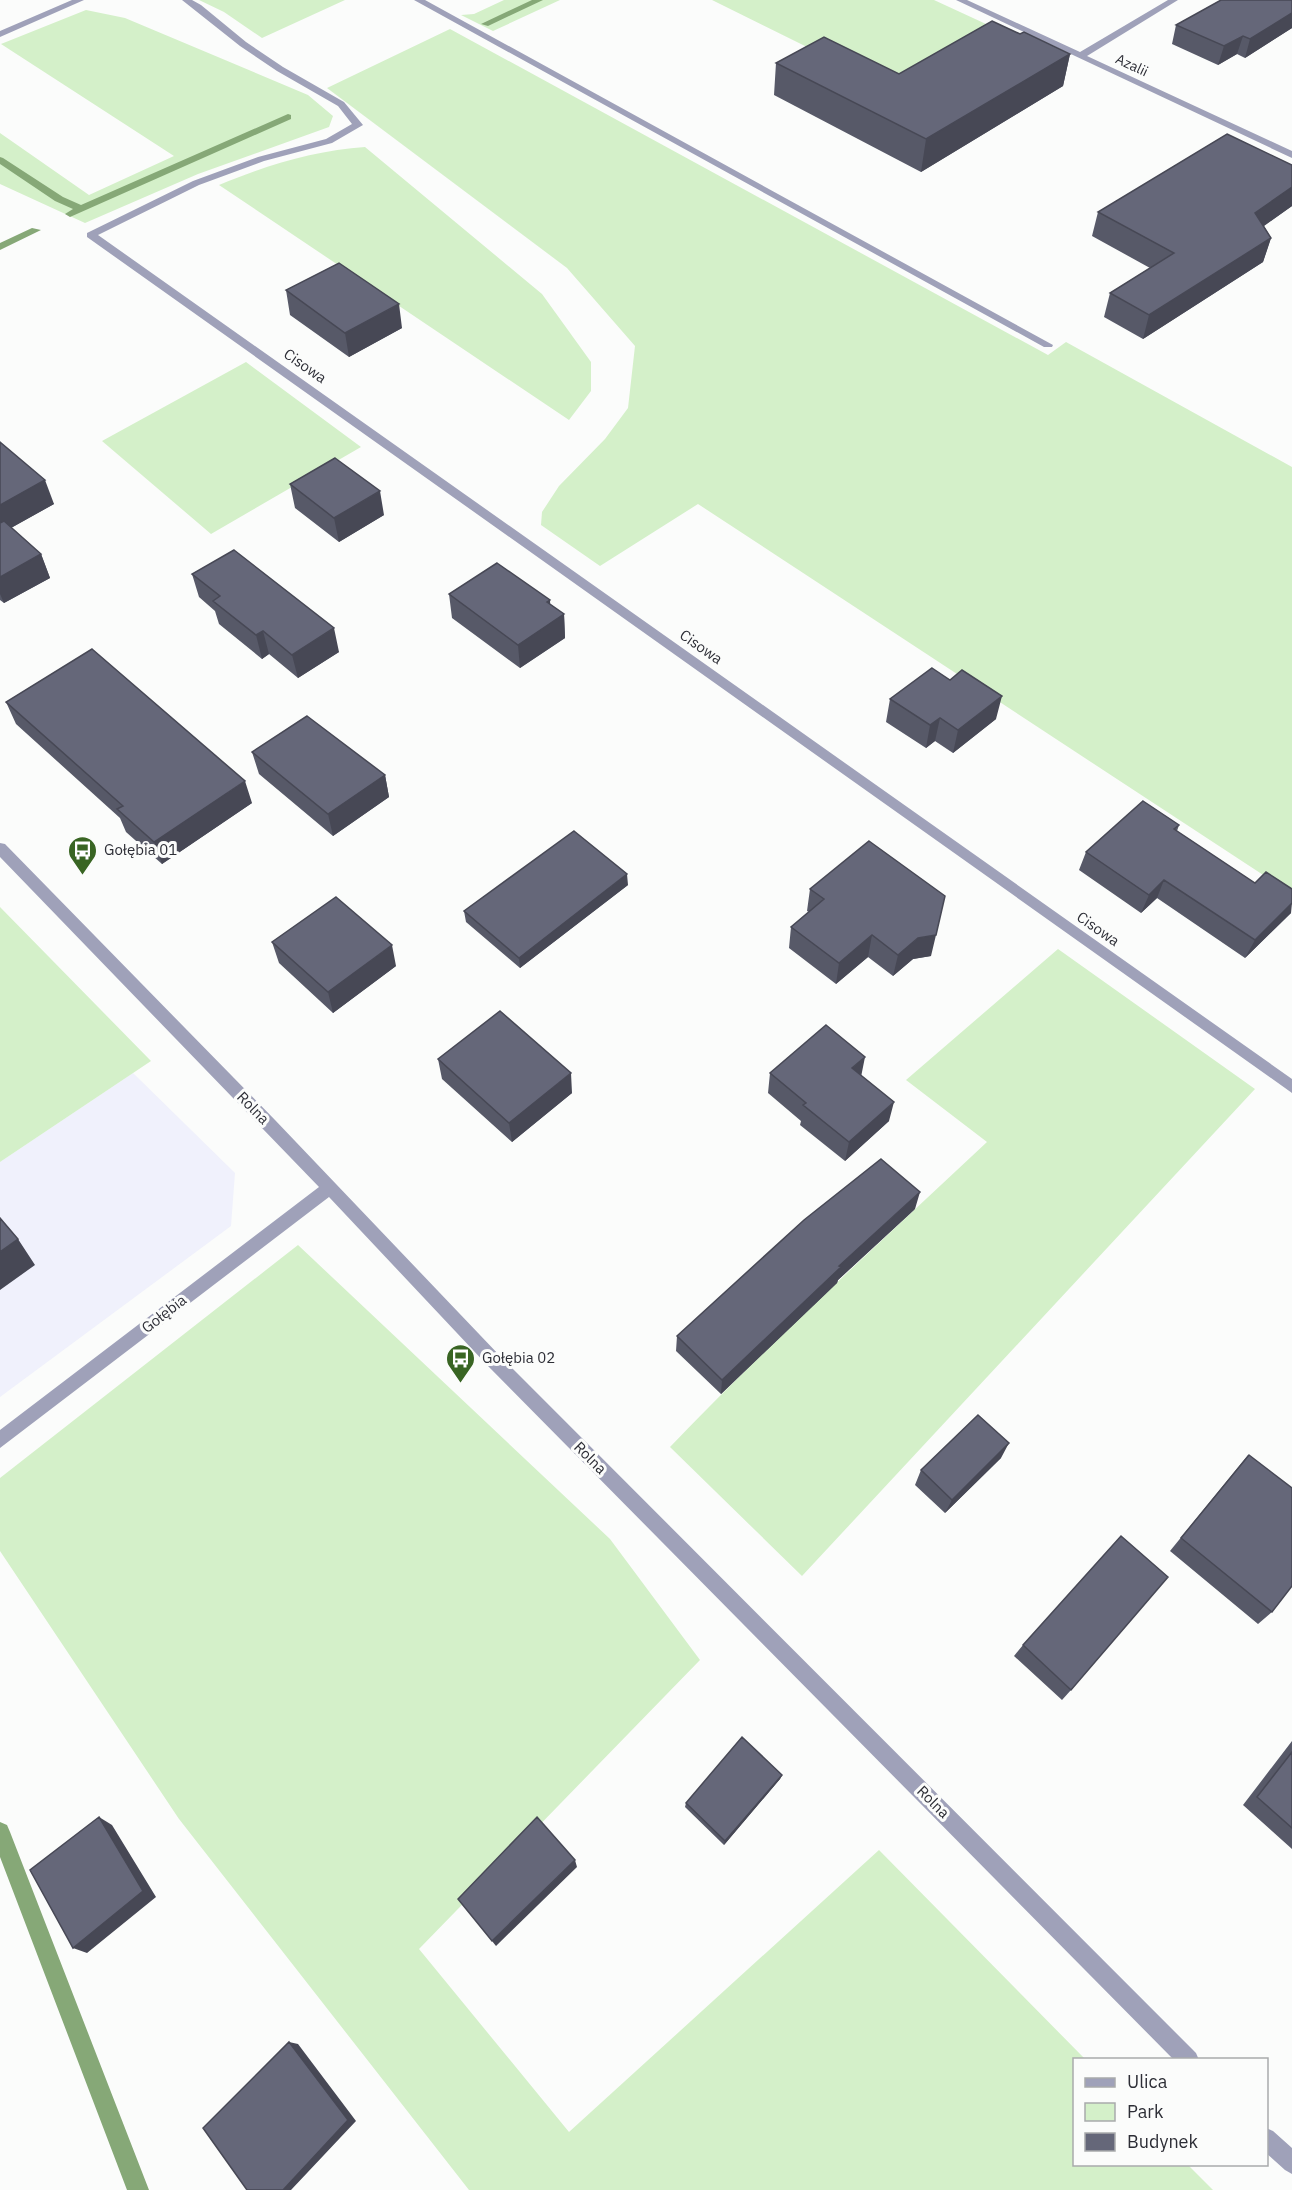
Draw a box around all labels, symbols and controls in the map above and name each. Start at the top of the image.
street label: Azalii [1113,50,1151,80]
street label: Cisowa [280,344,330,387]
street label: Cisowa [676,625,726,668]
bus stop icon: Gołębia 01 [67,834,99,876]
place label: Gołębia 01 [104,840,177,859]
street label: Cisowa [1073,907,1123,950]
street label: Rolna [233,1087,274,1128]
street label: Gołębia [137,1290,190,1337]
bus stop icon: Gołębia 02 [445,1342,477,1384]
place label: Gołębia 02 [482,1348,555,1367]
street label: Rolna [570,1437,611,1478]
street label: Rolna [913,1781,954,1822]
legend [1073,2058,1268,2166]
text: Ulica [1127,2070,1168,2093]
text: Park [1127,2100,1164,2123]
text: Budynek [1127,2130,1199,2153]

